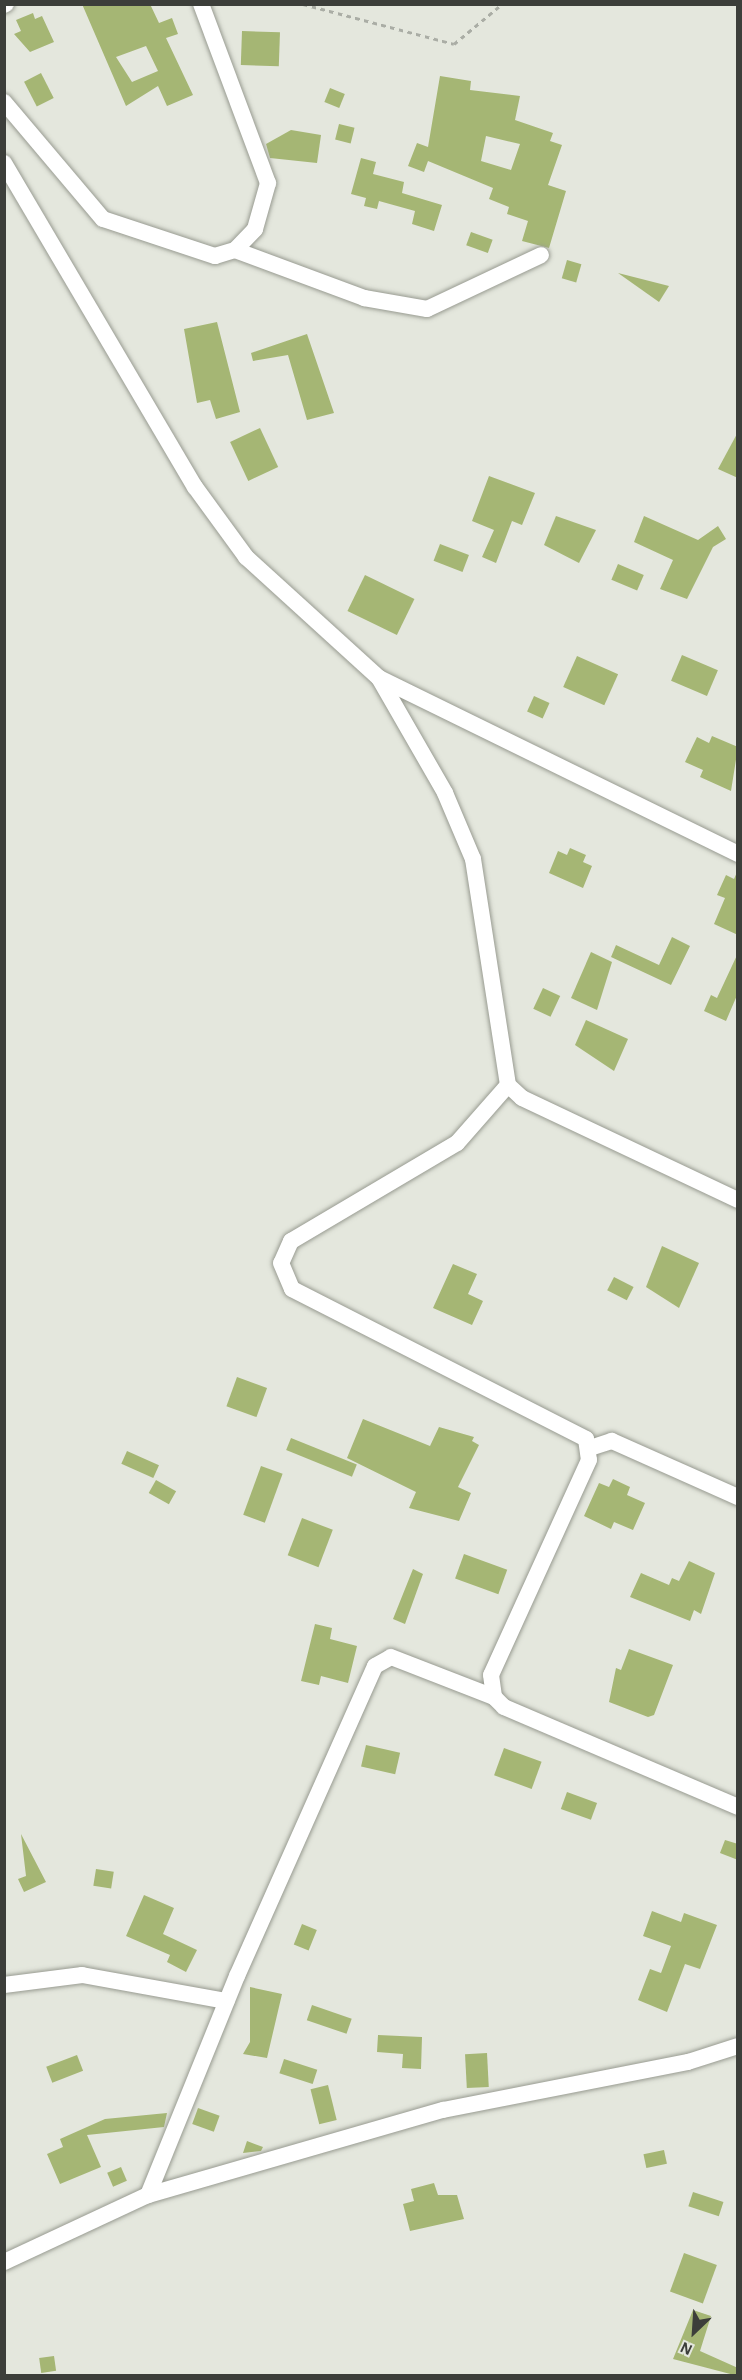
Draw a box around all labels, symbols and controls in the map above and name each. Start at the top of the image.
north arrow [664,2302,724,2362]
text: N [678,2339,695,2358]

